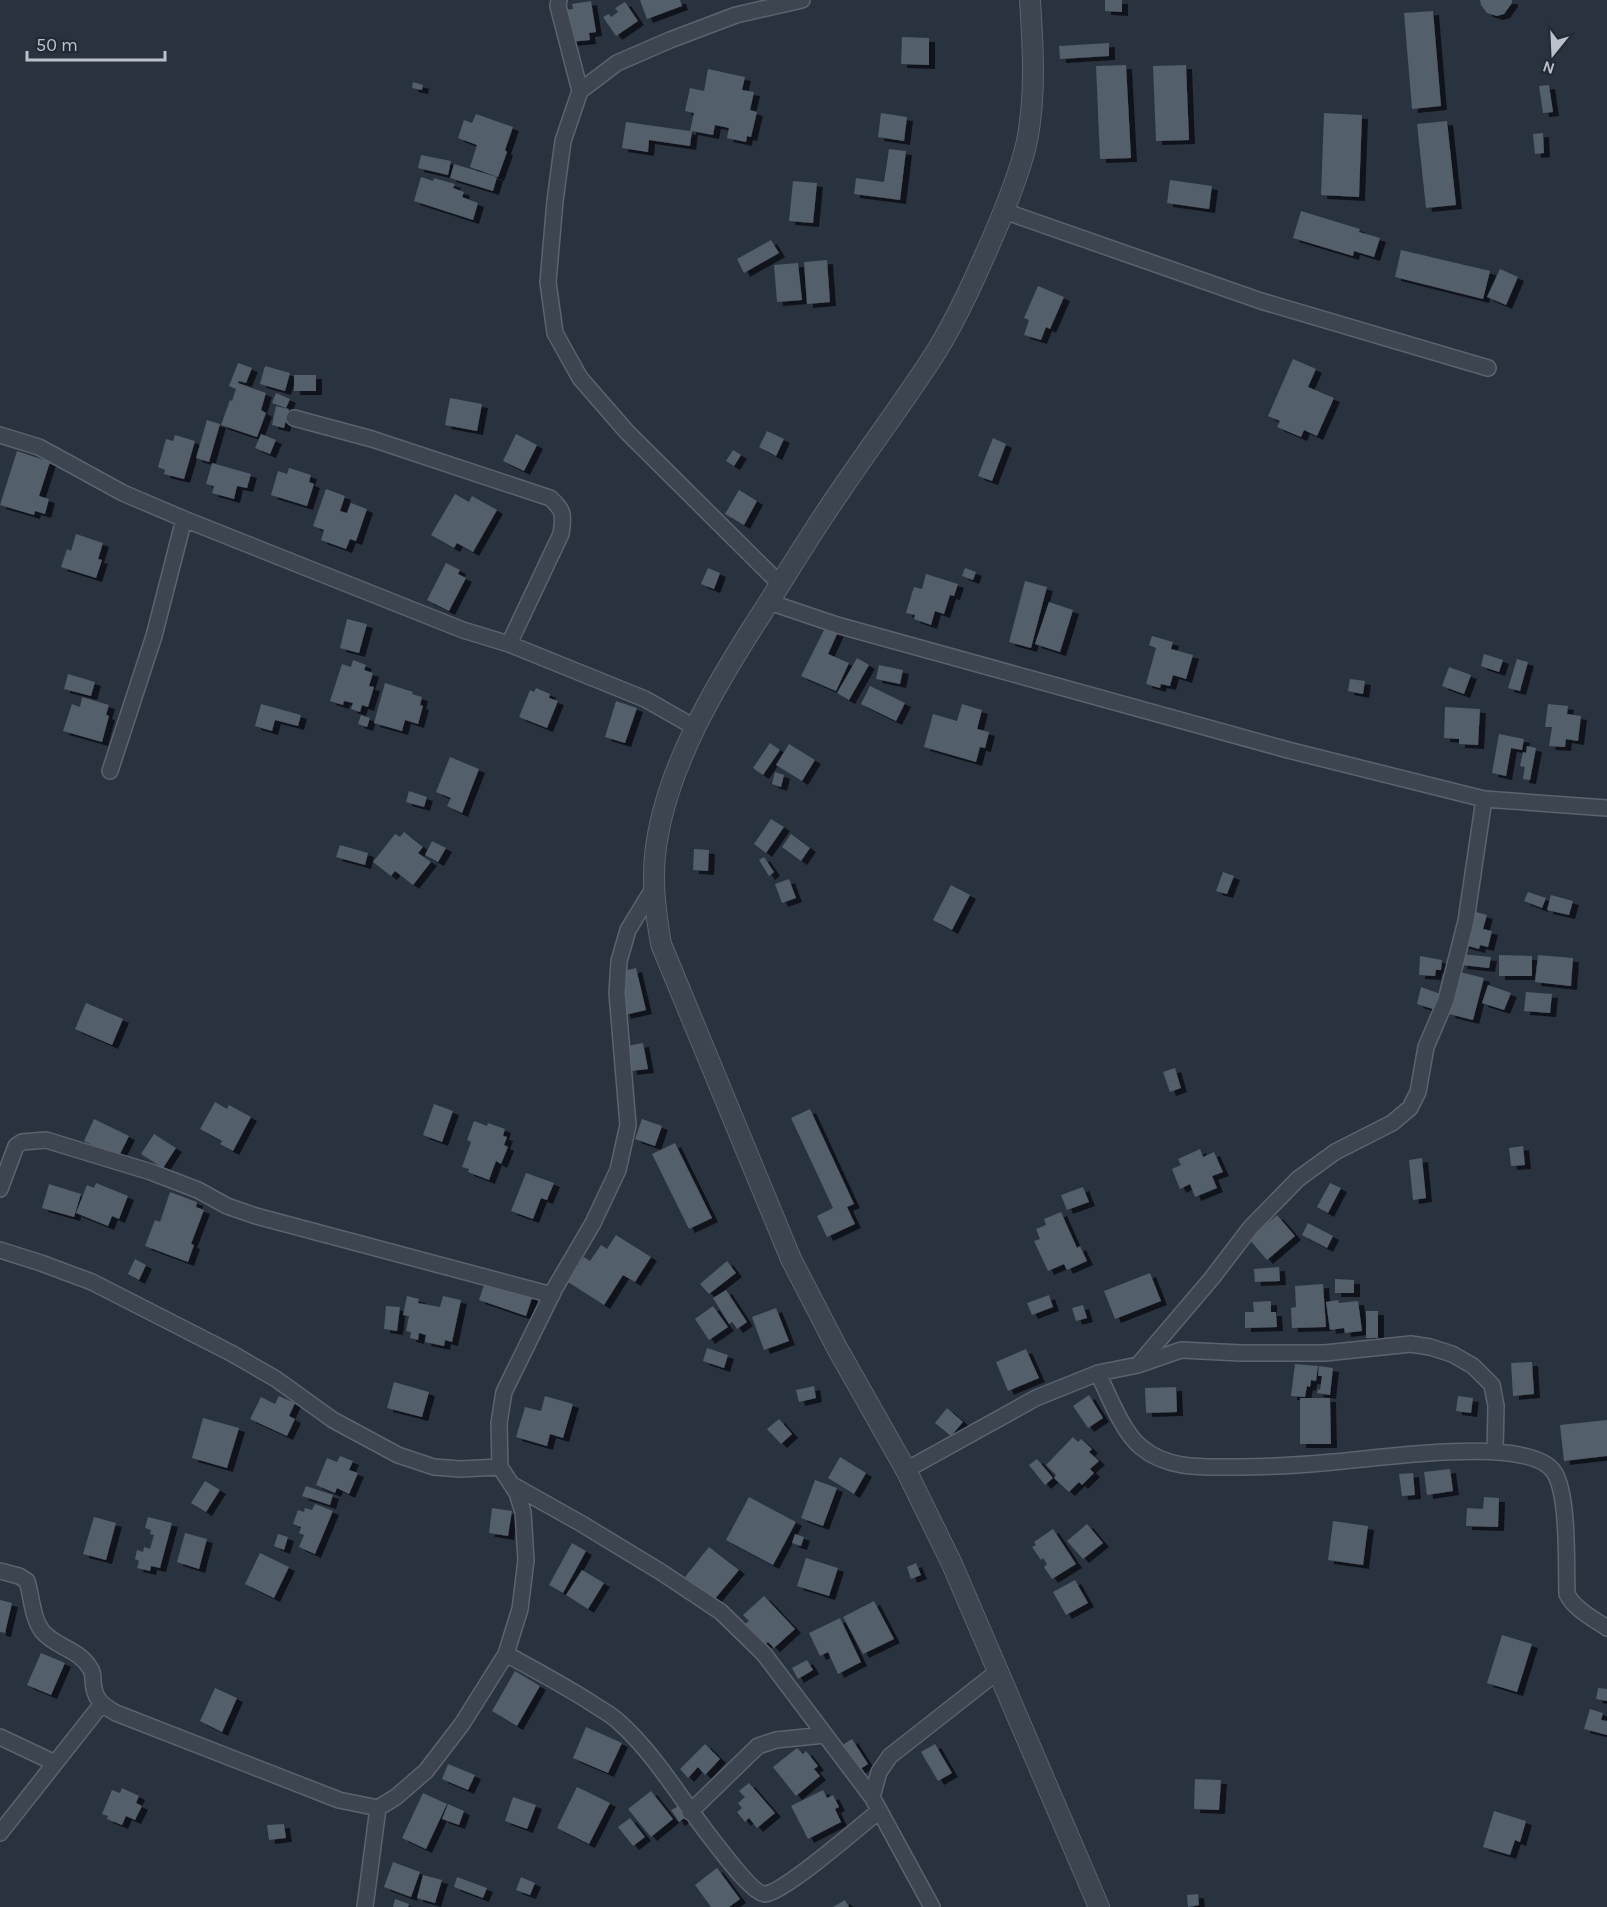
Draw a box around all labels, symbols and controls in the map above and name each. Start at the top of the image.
scale bar [27,24,165,62]
north arrow [1523,24,1583,84]
text: 50 m [36,34,78,56]
text: N [1540,57,1557,79]

